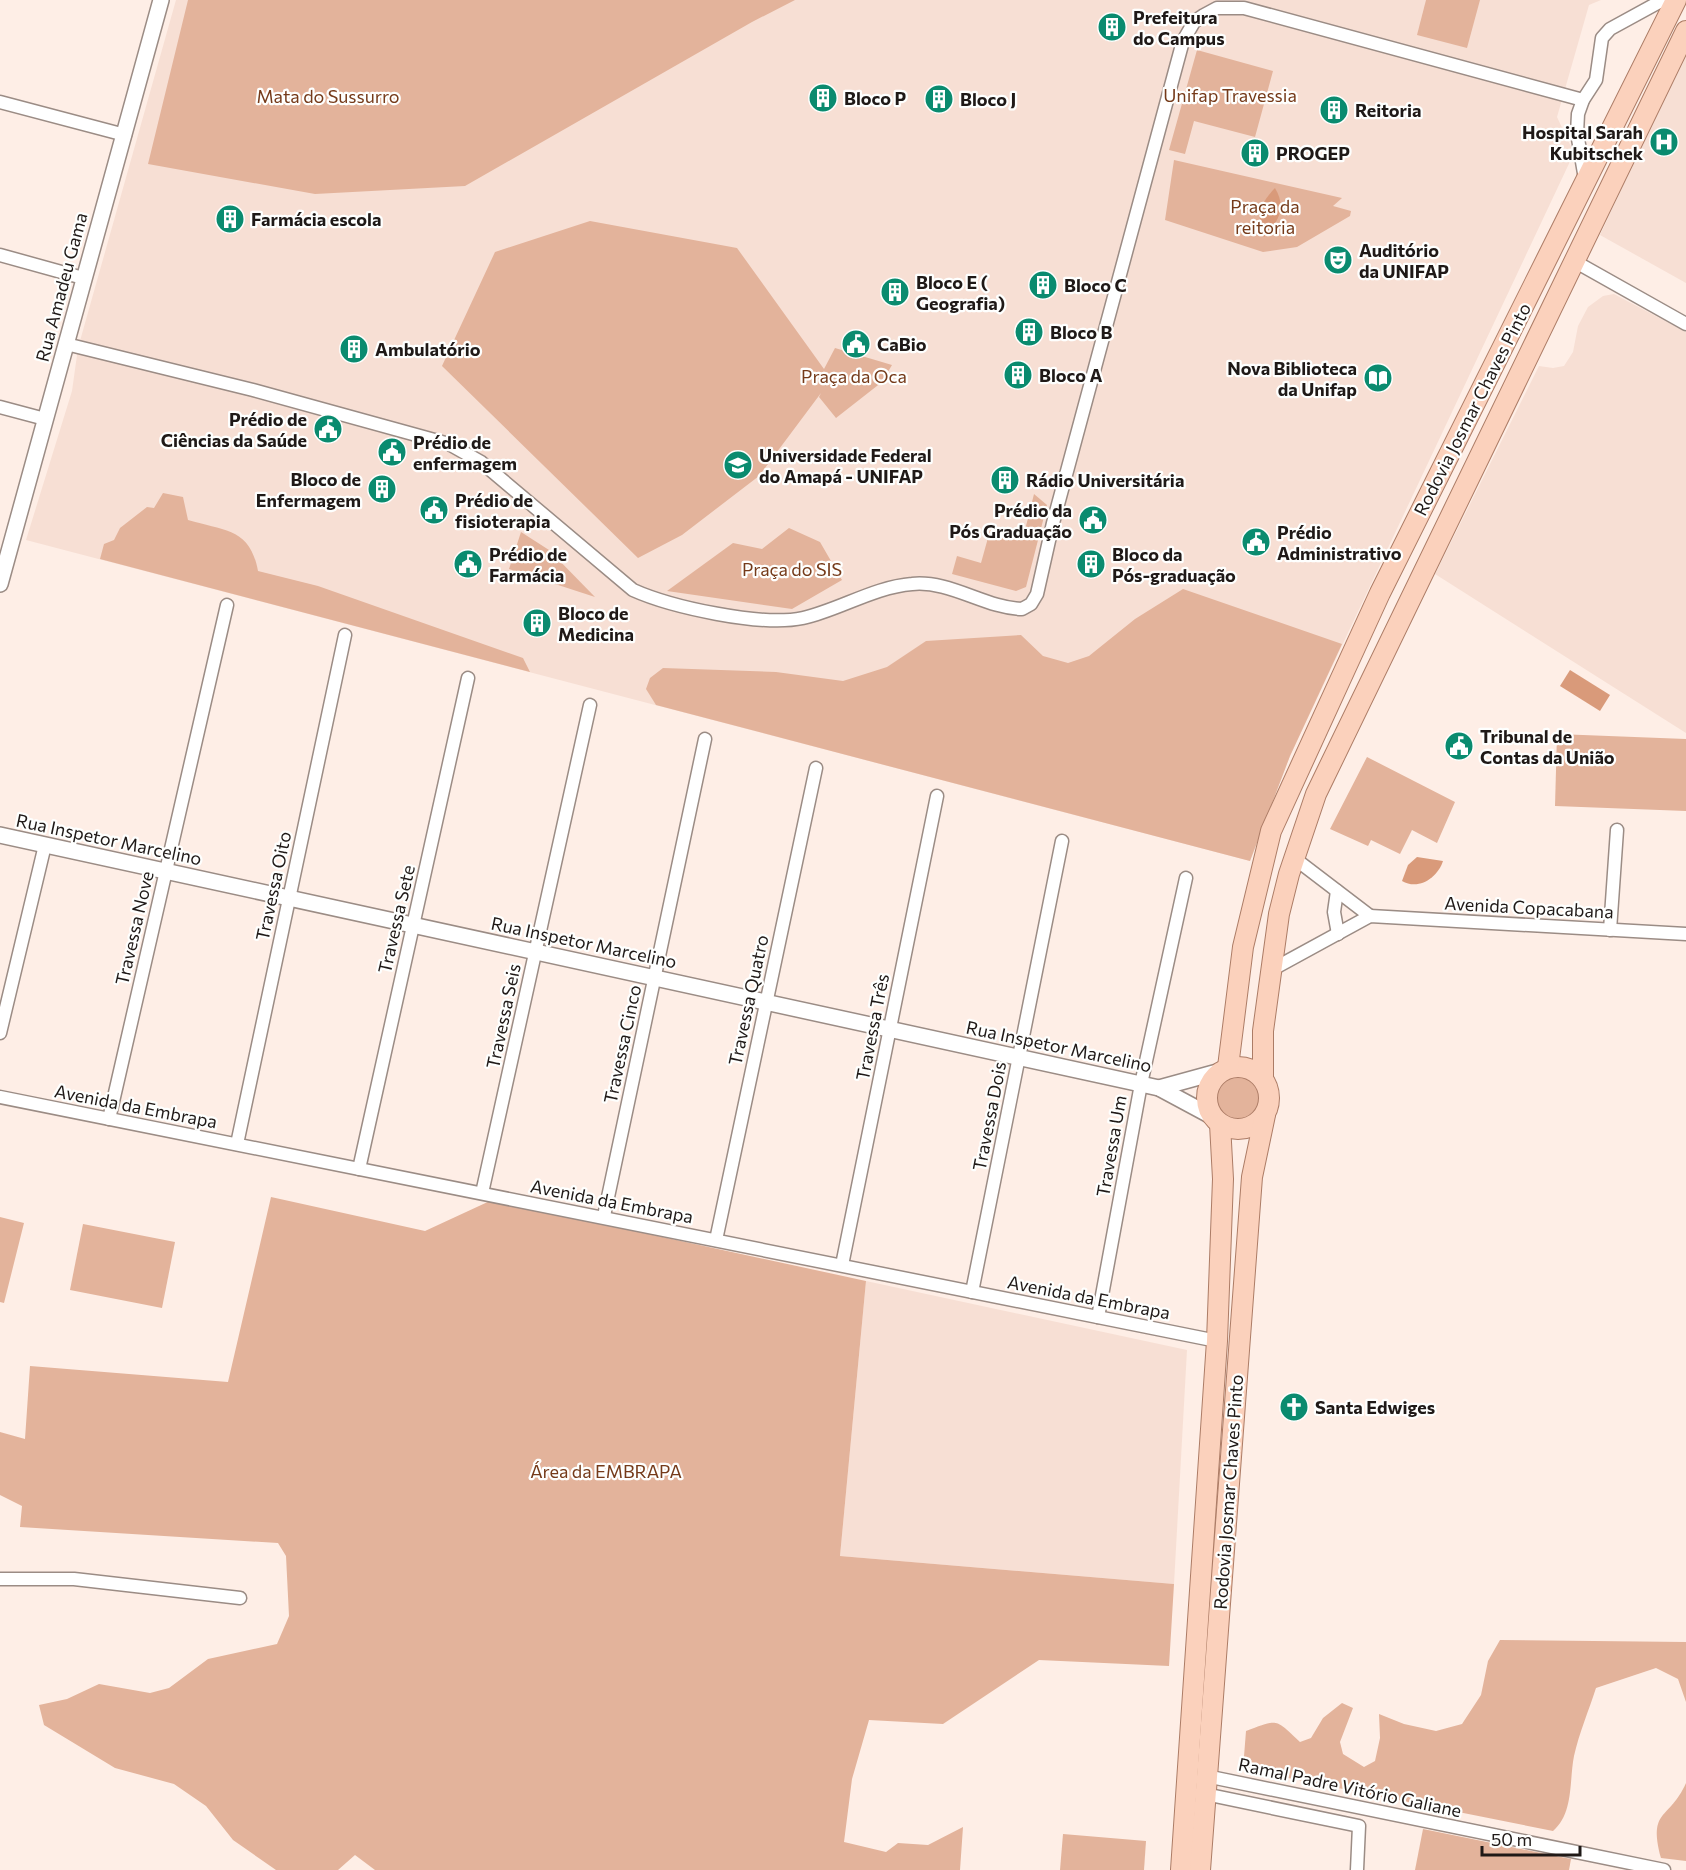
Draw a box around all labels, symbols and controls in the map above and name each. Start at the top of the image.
place label: Prefeitura do Campus [1133,6,1225,49]
building icon: Prefeitura do Campus [1096,11,1128,43]
building icon: Bloco P [807,82,839,114]
building icon: Bloco J [923,83,955,115]
park label: Unifap Travessia [1163,84,1297,106]
park label: Mata do Sussurro [256,85,400,107]
place label: Bloco P [844,87,906,109]
place label: Bloco J [960,88,1016,110]
building icon: Reitoria [1318,94,1350,126]
place label: Reitoria [1355,99,1422,121]
place label: Hospital Sarah Kubitschek [1522,121,1644,164]
hospital icon: Hospital Sarah Kubitschek [1648,126,1680,158]
building icon: PROGEP [1239,137,1271,169]
place label: PROGEP [1276,142,1350,164]
park label: Praça da reitoria [1230,195,1300,238]
building icon: Farmácia escola [214,203,246,235]
place label: Farmácia escola [251,208,381,230]
street label: Rua Amadeu Gama [31,210,91,364]
place label: Auditório da UNIFAP [1359,239,1449,282]
theatre icon: Auditório da UNIFAP [1322,244,1354,276]
building icon: Bloco C [1027,269,1059,301]
place label: Bloco E ( Geografia) [916,271,1005,314]
place label: Bloco C [1064,274,1127,296]
building icon: Bloco E ( Geografia) [879,276,911,308]
street label: Rodovia Josmar Chaves Pinto [1409,299,1535,519]
building icon: Bloco B [1013,316,1045,348]
place label: Bloco B [1050,321,1112,343]
public building icon: CaBio [840,328,872,360]
building icon: Ambulatório [338,333,370,365]
place label: CaBio [877,333,927,355]
place label: Ambulatório [375,338,481,360]
place label: Nova Biblioteca da Unifap [1227,357,1357,400]
building icon: Bloco A [1002,359,1034,391]
library icon: Nova Biblioteca da Unifap [1362,362,1394,394]
place label: Bloco A [1039,364,1102,386]
park label: Praça da Oca [801,365,907,387]
place label: Prédio de Ciências da Saúde [161,408,307,451]
public building icon: Prédio de Ciências da Saúde [312,413,344,445]
place label: Prédio de enfermagem [413,431,517,474]
public building icon: Prédio de enfermagem [376,436,408,468]
place label: Universidade Federal do Amapá - UNIFAP [759,444,932,487]
school or university icon: Universidade Federal do Amapá - UNIFAP [722,449,754,481]
building icon: Rádio Universitária [989,464,1021,496]
place label: Bloco de Enfermagem [256,468,361,511]
place label: Rádio Universitária [1026,469,1184,491]
building icon: Bloco de Enfermagem [366,473,398,505]
place label: Prédio de fisioterapia [455,489,550,532]
public building icon: Prédio de fisioterapia [418,494,450,526]
place label: Prédio da Pós Graduação [949,499,1072,542]
public building icon: Prédio da Pós Graduação [1077,504,1109,536]
place label: Prédio Administrativo [1277,521,1402,564]
public building icon: Prédio Administrativo [1240,526,1272,558]
place label: Prédio de Farmácia [489,543,567,586]
place label: Bloco da Pós-graduação [1112,543,1236,586]
public building icon: Prédio de Farmácia [452,548,484,580]
building icon: Bloco da Pós-graduação [1075,548,1107,580]
park label: Praça do SIS [742,558,842,580]
place label: Bloco de Medicina [558,602,634,645]
building icon: Bloco de Medicina [521,607,553,639]
place label: Tribunal de Contas da União [1480,725,1615,768]
public building icon: Tribunal de Contas da União [1443,730,1475,762]
street label: Rua Inspetor Marcelino [14,809,204,869]
street label: Travessa Oito [251,829,295,943]
street label: Travessa Sete [373,863,419,975]
street label: Travessa Nove [110,869,158,987]
street label: Avenida Copacabana [1444,892,1614,922]
street label: Rua Inspetor Marcelino [489,912,679,972]
street label: Travessa Quatro [723,933,773,1067]
street label: Travessa Seis [481,962,525,1070]
street label: Travessa Três [851,972,893,1082]
street label: Travessa Cinco [599,983,645,1105]
street label: Rua Inspetor Marcelino [964,1016,1154,1076]
street label: Travessa Dois [968,1060,1010,1172]
street label: Avenida da Embrapa [53,1079,219,1133]
street label: Travessa Um [1091,1093,1131,1199]
street label: Avenida da Embrapa [529,1174,695,1228]
street label: Avenida da Embrapa [1006,1270,1172,1324]
street label: Rodovia Josmar Chaves Pinto [1209,1374,1247,1610]
church icon: Santa Edwiges [1278,1391,1310,1423]
place label: Santa Edwiges [1315,1396,1435,1418]
park label: Área da EMBRAPA [530,1460,682,1482]
street label: Ramal Padre Vitório Galiane [1236,1753,1464,1821]
scale bar [1482,1819,1580,1857]
text: 50 m [1491,1828,1532,1850]

